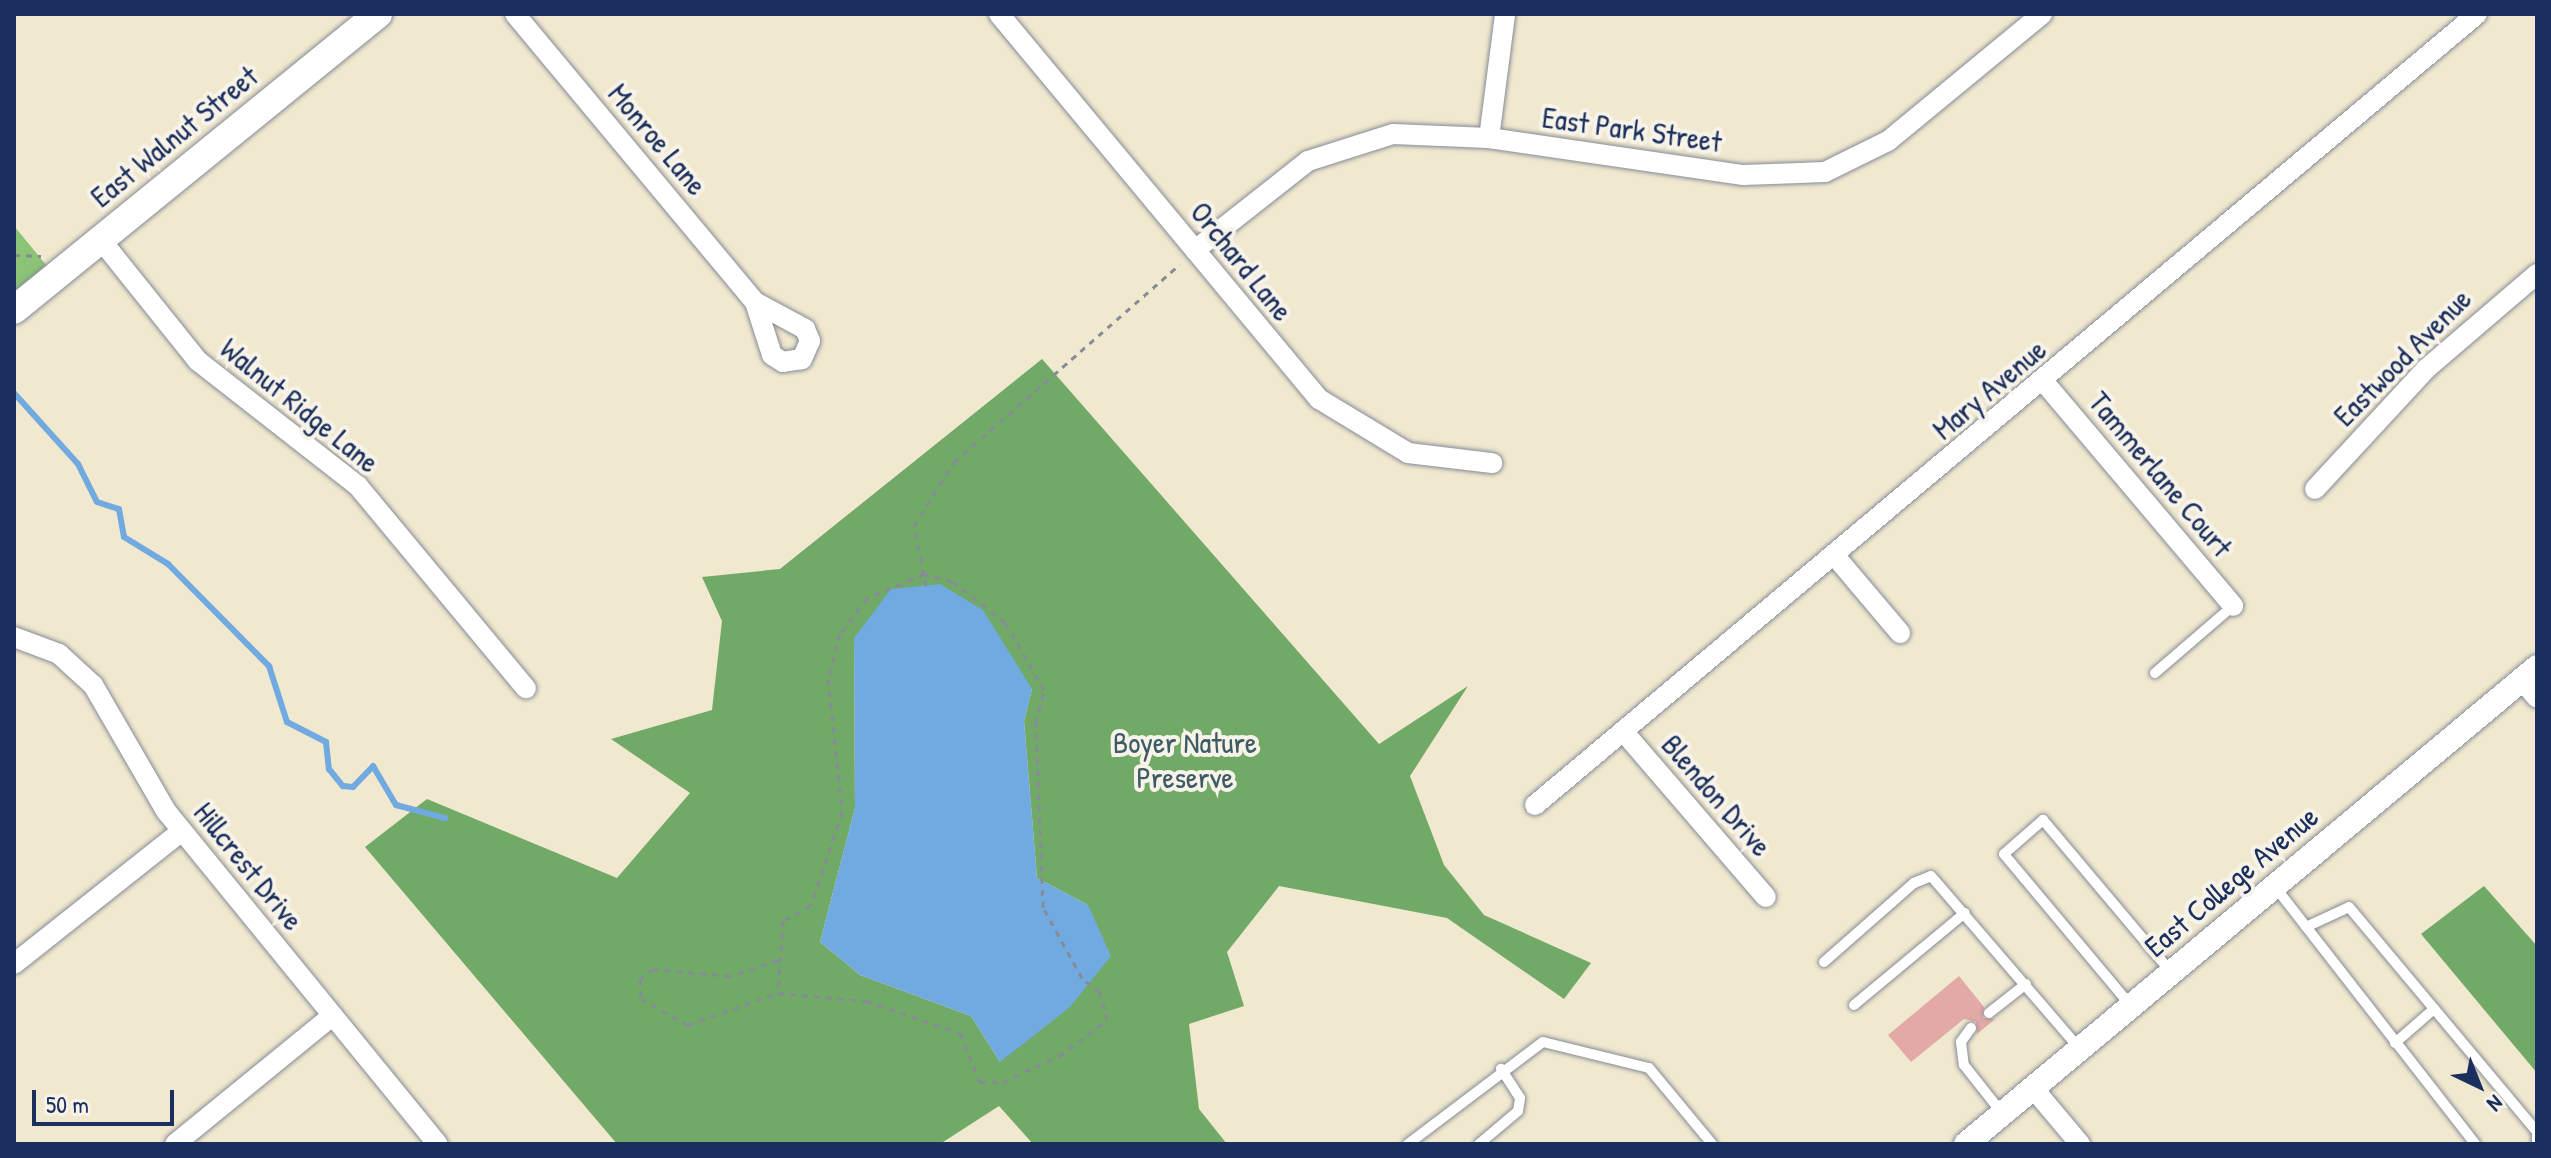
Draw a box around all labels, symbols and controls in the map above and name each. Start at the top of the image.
street label: East Walnut Street [83,58,265,214]
street label: Monroe Lane [601,76,715,202]
street label: East Park Street [1540,99,1724,159]
street label: Orchard Lane [1183,194,1301,328]
street label: Eastwood Avenue [2326,281,2478,433]
street label: Walnut Ridge Lane [213,330,387,480]
street label: Mary Avenue [1925,331,2053,447]
street label: Tammerlane Court [2081,384,2241,564]
park label: Boyer Nature Preserve [1113,724,1257,794]
street label: Blendon Drive [1654,727,1780,863]
street label: Hillcrest Drive [187,795,311,937]
street label: East College Avenue [2137,798,2325,964]
north arrow [2439,1046,2519,1126]
scale bar [36,1074,178,1124]
text: 50 m [46,1088,89,1120]
text: N [2481,1089,2510,1119]

